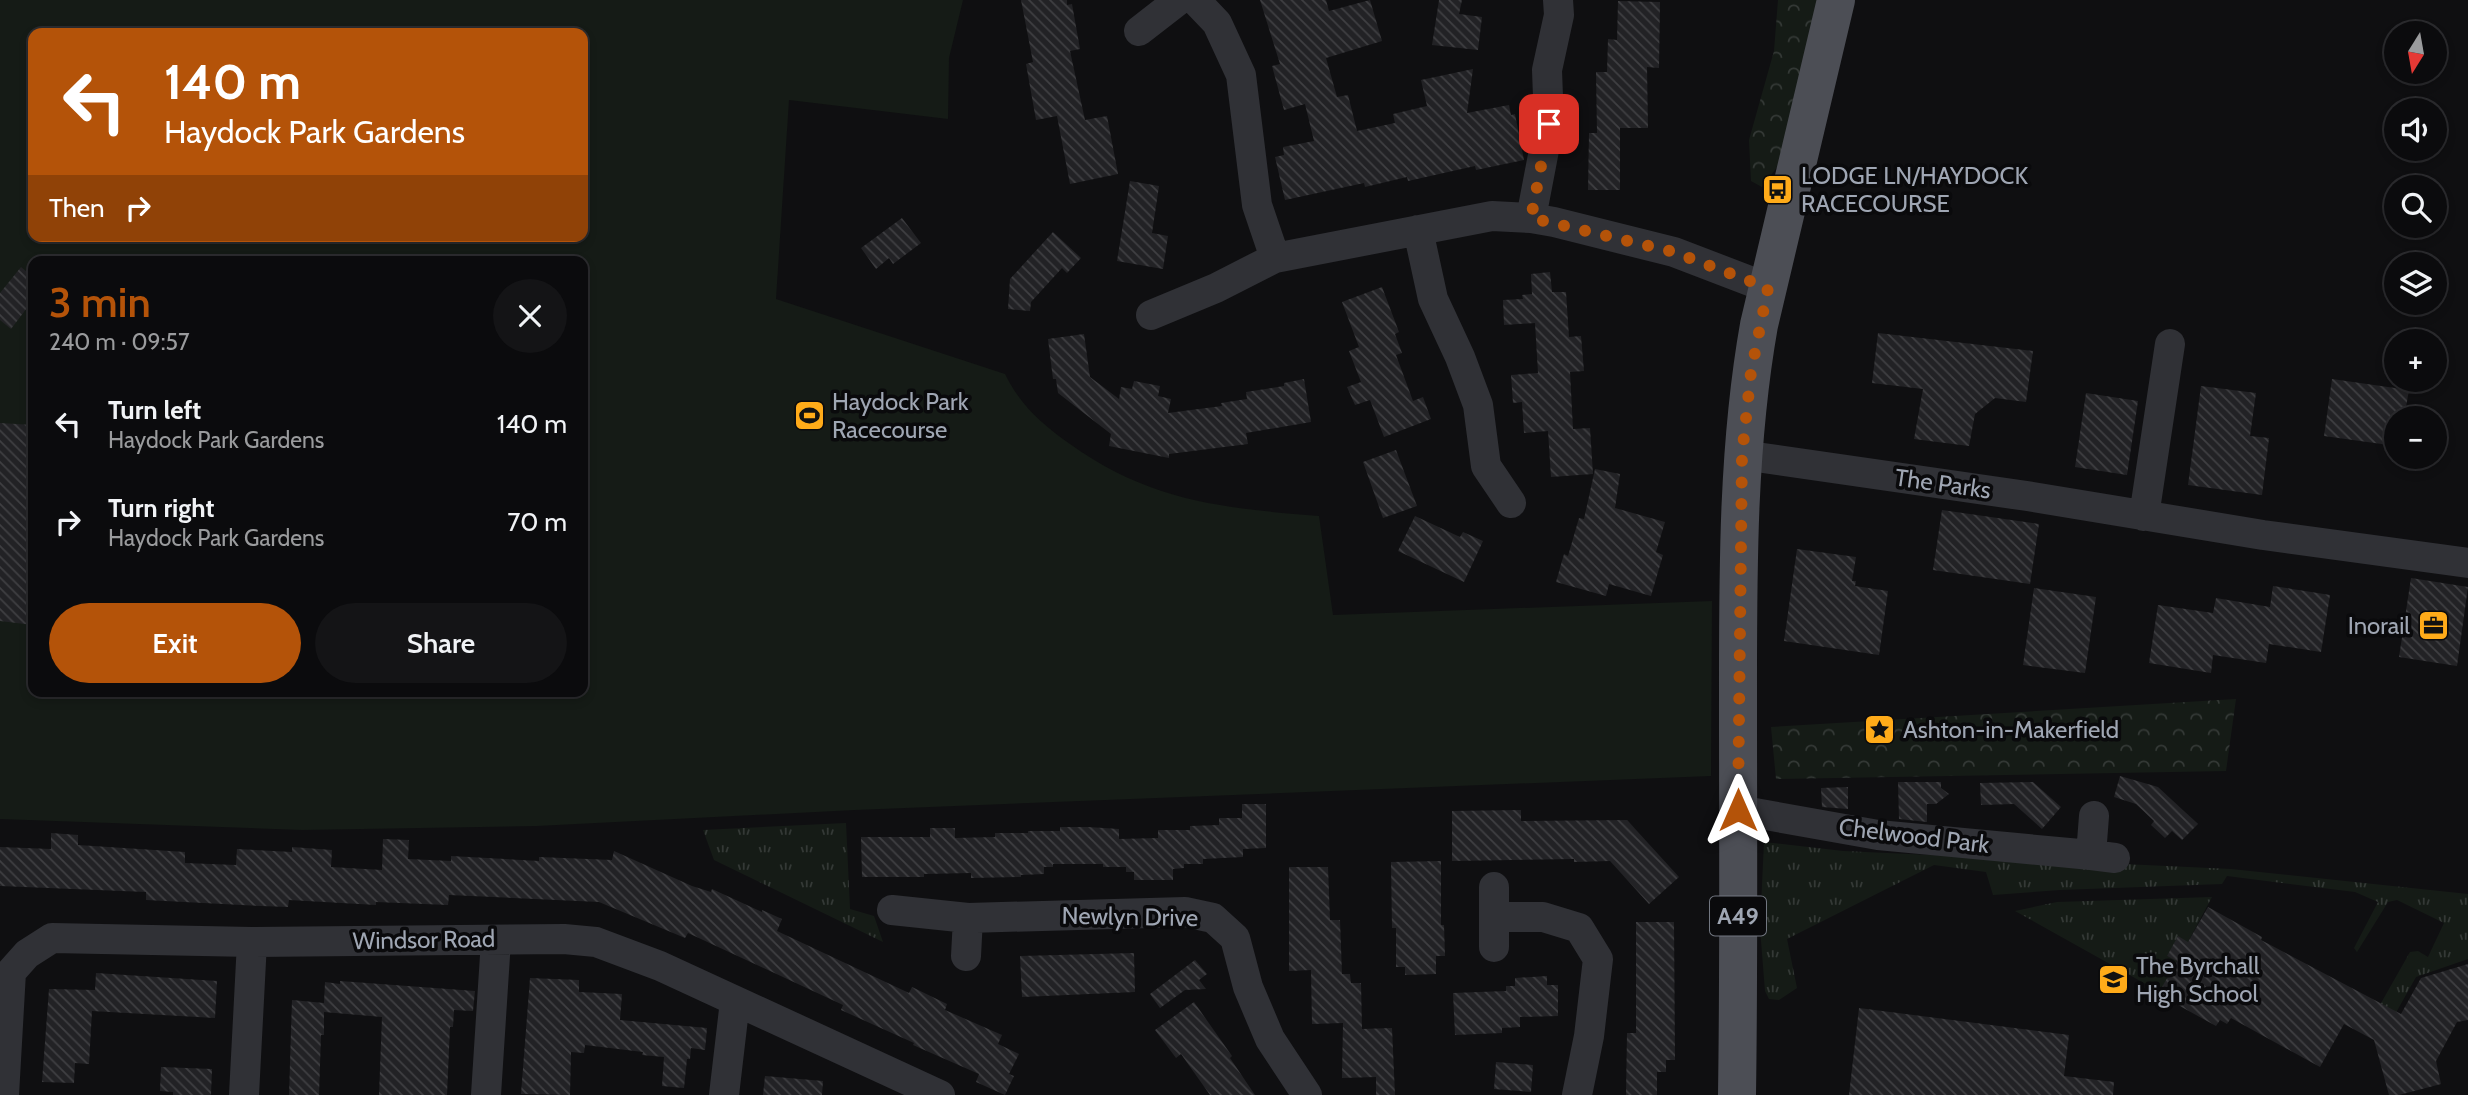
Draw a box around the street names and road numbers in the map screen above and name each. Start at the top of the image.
street label: The Parks [1893,462,1993,505]
street label: Chelwood Park [1837,812,1991,859]
road number: A49 [1710,897,1766,936]
street label: Newlyn Drive [1062,901,1199,932]
street label: Windsor Road [352,924,496,955]

